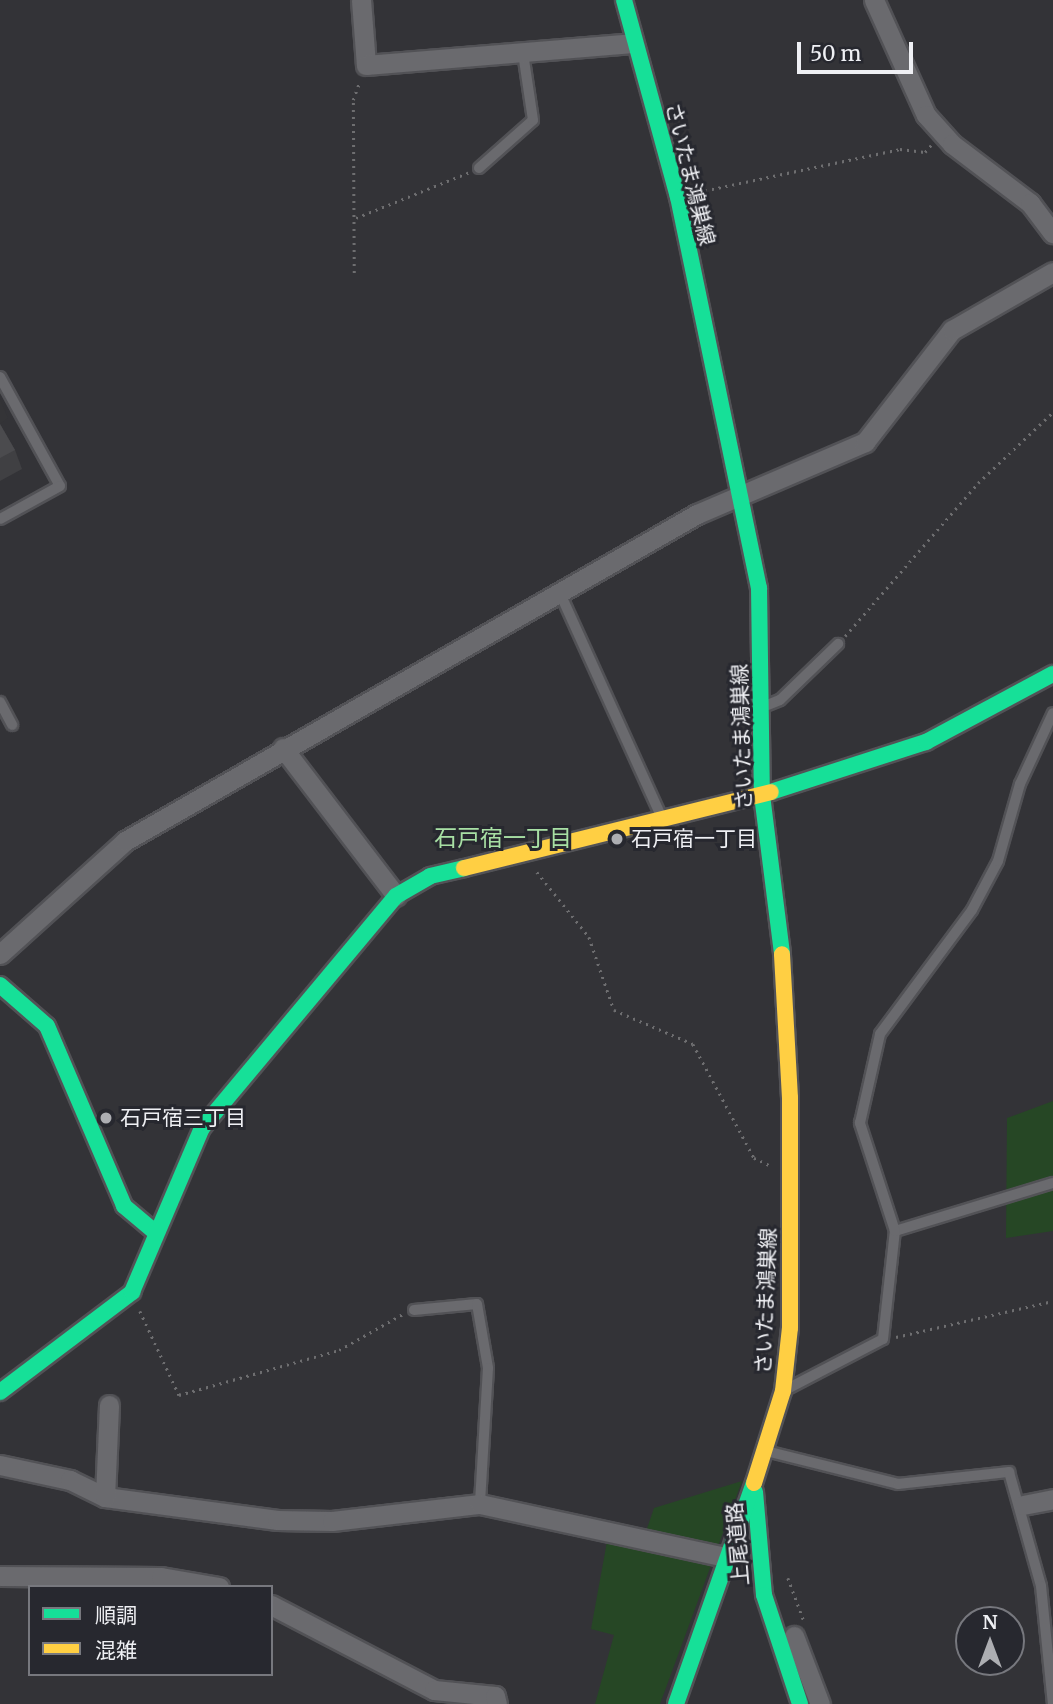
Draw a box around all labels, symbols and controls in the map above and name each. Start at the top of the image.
scale bar [801,28,916,72]
text: 50 m [810,40,861,67]
street label: さいたま鴻巣線 [660,100,720,248]
street label: さいたま鴻巣線 [727,663,757,811]
district label: 石戸宿一丁目 [434,824,572,852]
place label: 石戸宿一丁目 [631,826,757,852]
marker: 石戸宿一丁目 [609,831,625,847]
place label: 石戸宿三丁目 [120,1105,246,1131]
marker: 石戸宿三丁目 [98,1110,114,1126]
street label: さいたま鴻巣線 [751,1227,781,1375]
street label: 上尾道路 [722,1501,754,1587]
legend [28,1585,273,1676]
text: 順調 [95,1602,137,1629]
north arrow [955,1606,1025,1676]
text: N [982,1610,998,1634]
text: 混雑 [95,1637,137,1664]

